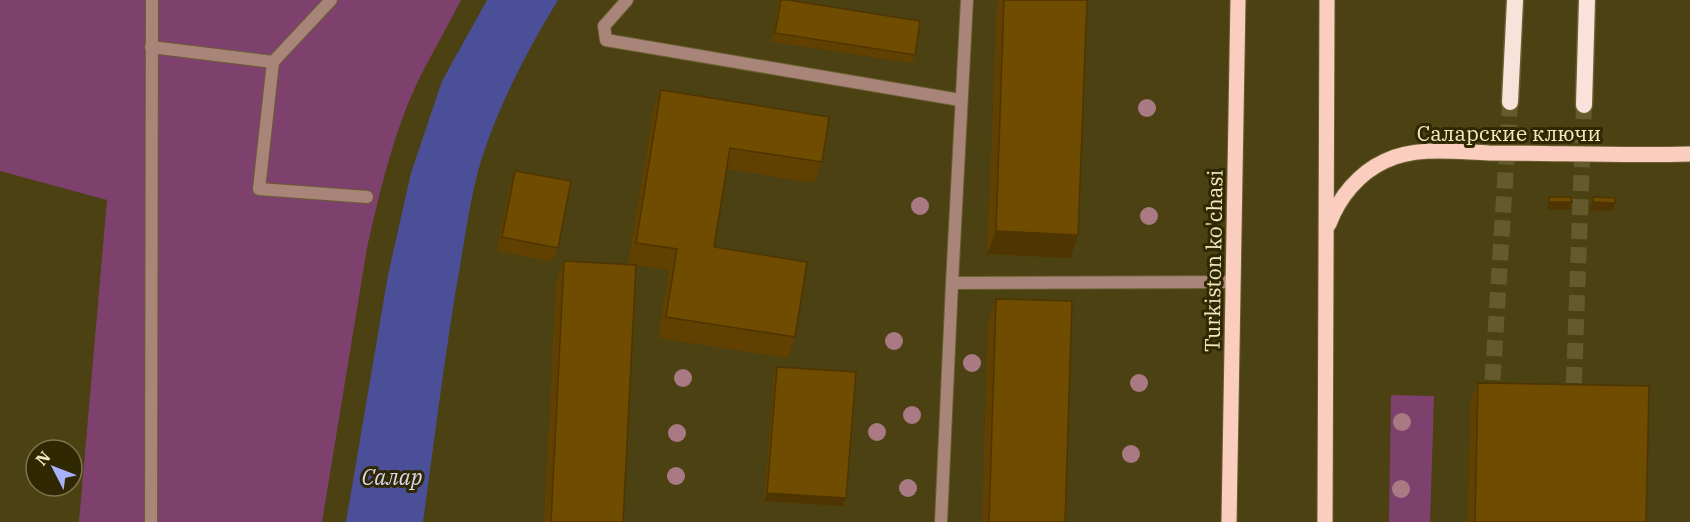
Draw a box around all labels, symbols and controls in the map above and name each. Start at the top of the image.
street label: Саларские ключи [1417,119,1601,147]
street label: Turkiston ko'chasi [1197,170,1229,352]
north arrow [24,438,84,498]
text: N [31,447,55,469]
water label: Салар [362,462,422,491]

